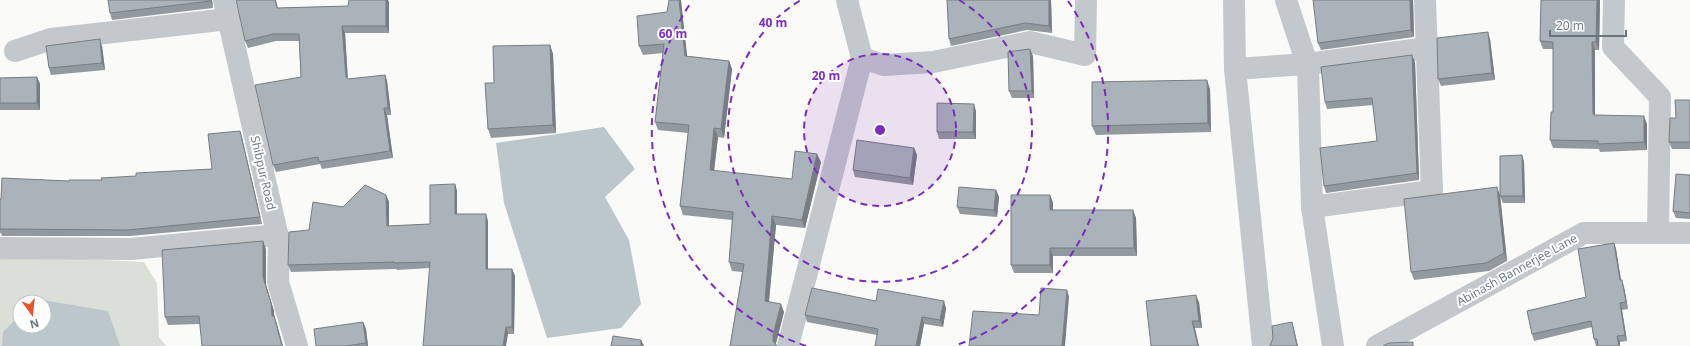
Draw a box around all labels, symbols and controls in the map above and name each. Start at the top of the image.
scale bar [1550,12,1626,38]
text: 40 m [759,14,787,31]
text: 20 m [1556,17,1584,34]
text: 60 m [659,25,687,42]
text: 20 m [812,67,840,84]
centre of rings [873,123,887,137]
street label: Shibpur Road [247,134,280,212]
street label: Abinash Bannerjee Lane [1453,229,1580,310]
north arrow [12,294,52,334]
text: N [28,316,41,333]

